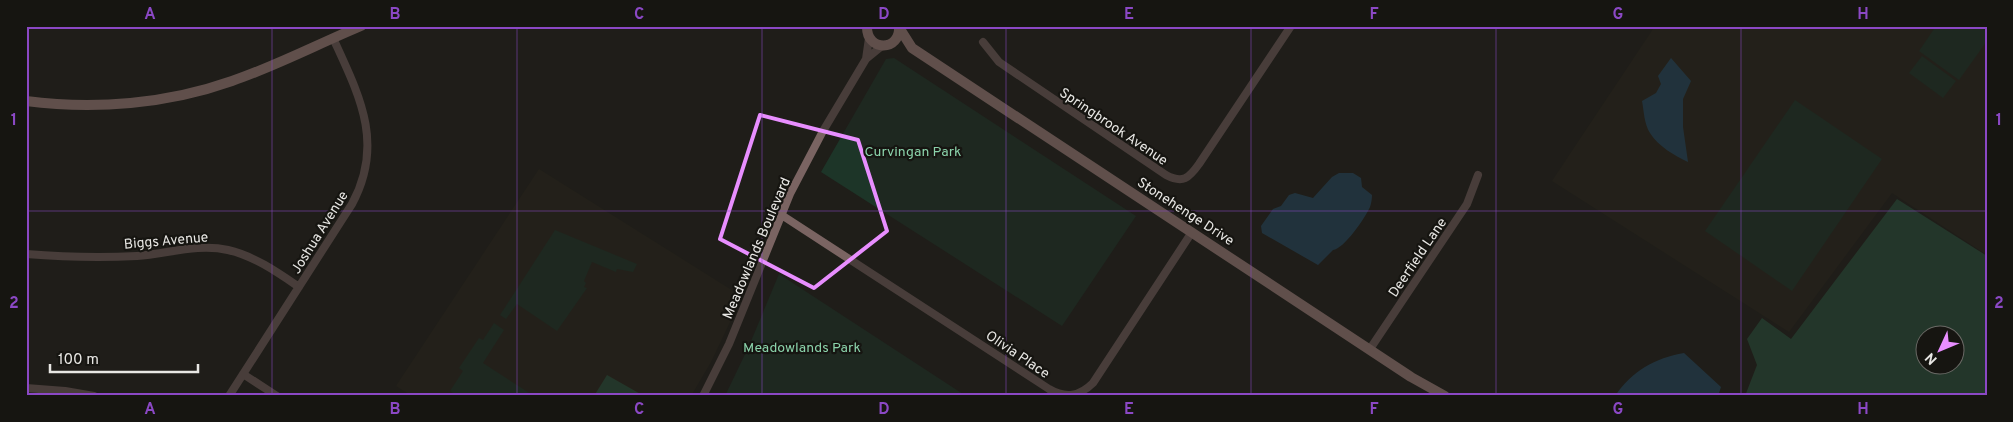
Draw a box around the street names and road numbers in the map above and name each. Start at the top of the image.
street label: Springbrook Avenue [1056,85,1170,170]
street label: Meadowlands Boulevard [720,175,795,322]
street label: Stonehenge Drive [1133,175,1237,250]
street label: Joshua Avenue [288,188,353,277]
street label: Deerfield Lane [1385,215,1451,301]
street label: Biggs Avenue [123,229,209,254]
street label: Olivia Place [982,328,1052,383]

